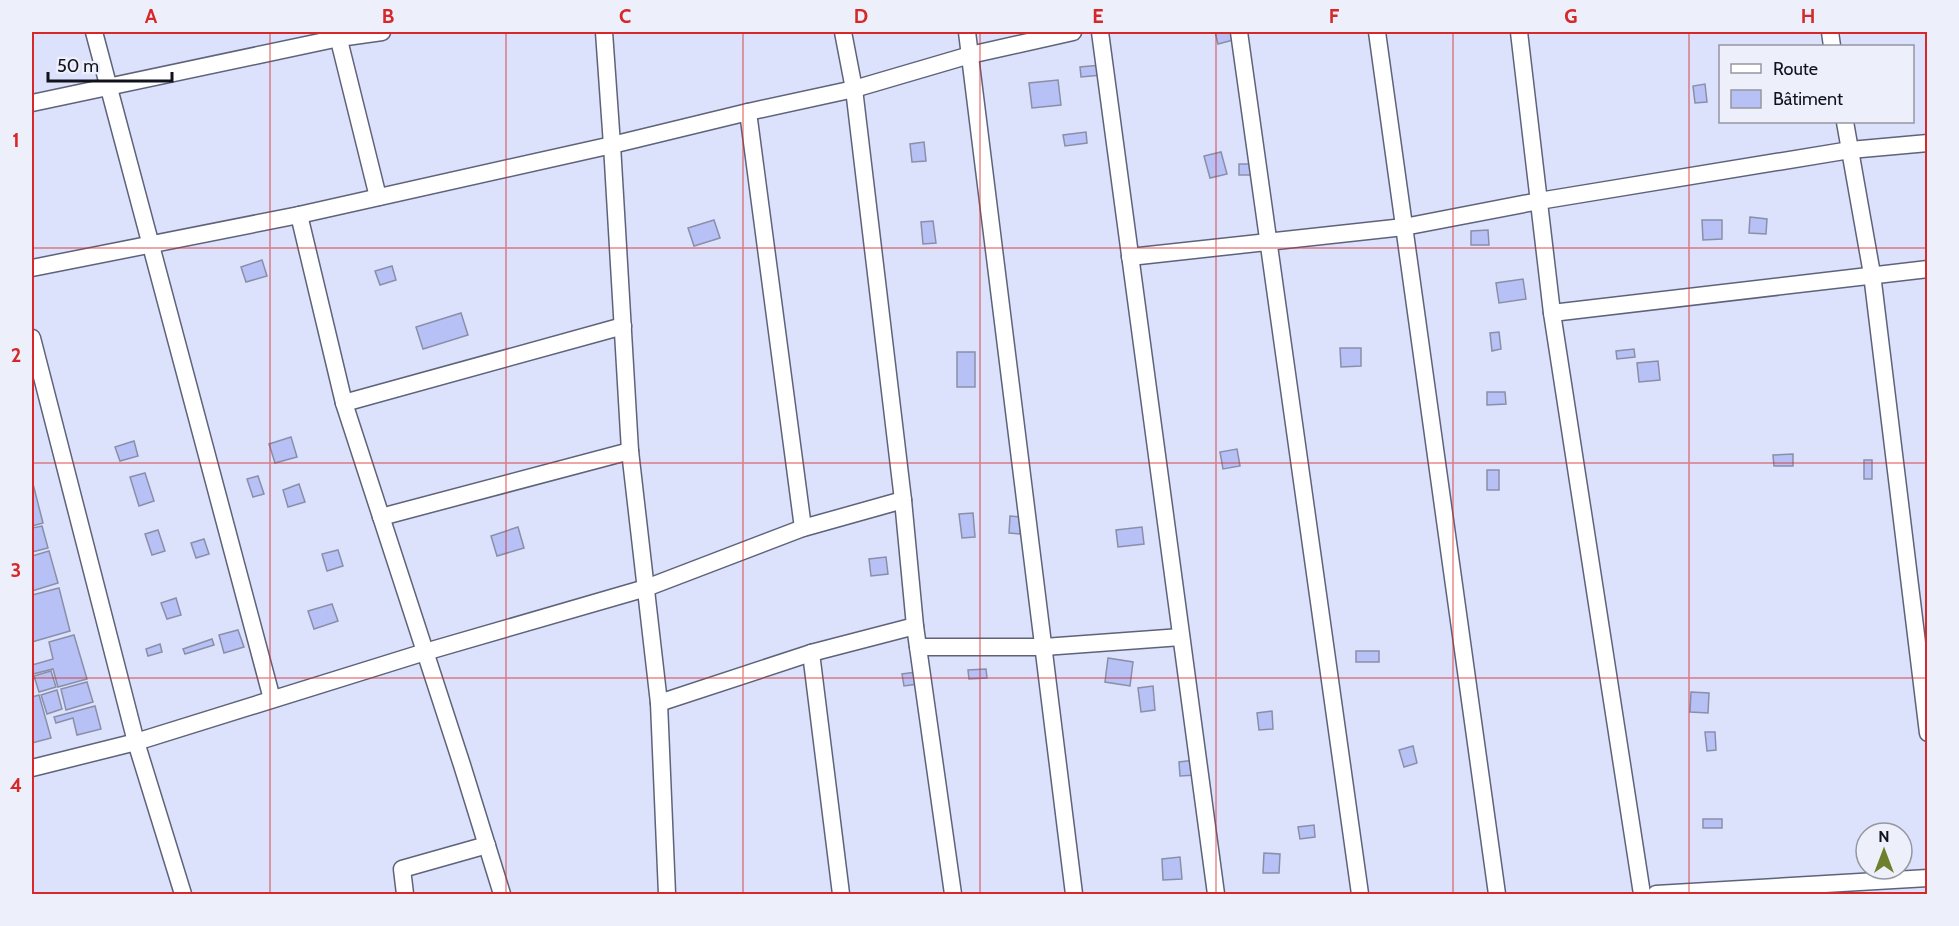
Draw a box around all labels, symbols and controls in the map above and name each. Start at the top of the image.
text: A [145,4,158,28]
text: B [382,4,394,28]
text: C [619,4,631,28]
text: D [854,4,868,28]
text: E [1092,4,1104,28]
text: F [1329,4,1340,28]
text: G [1564,4,1578,28]
text: H [1801,4,1815,28]
scale bar [48,45,172,83]
legend [1719,45,1914,123]
text: 50 m [57,55,99,77]
text: Route [1773,58,1818,80]
text: Bâtiment [1773,88,1843,110]
text: 1 [12,128,20,152]
text: 2 [11,343,21,367]
text: 3 [11,558,21,582]
text: 4 [10,773,22,797]
north arrow [1854,821,1914,881]
text: N [1878,827,1890,846]

